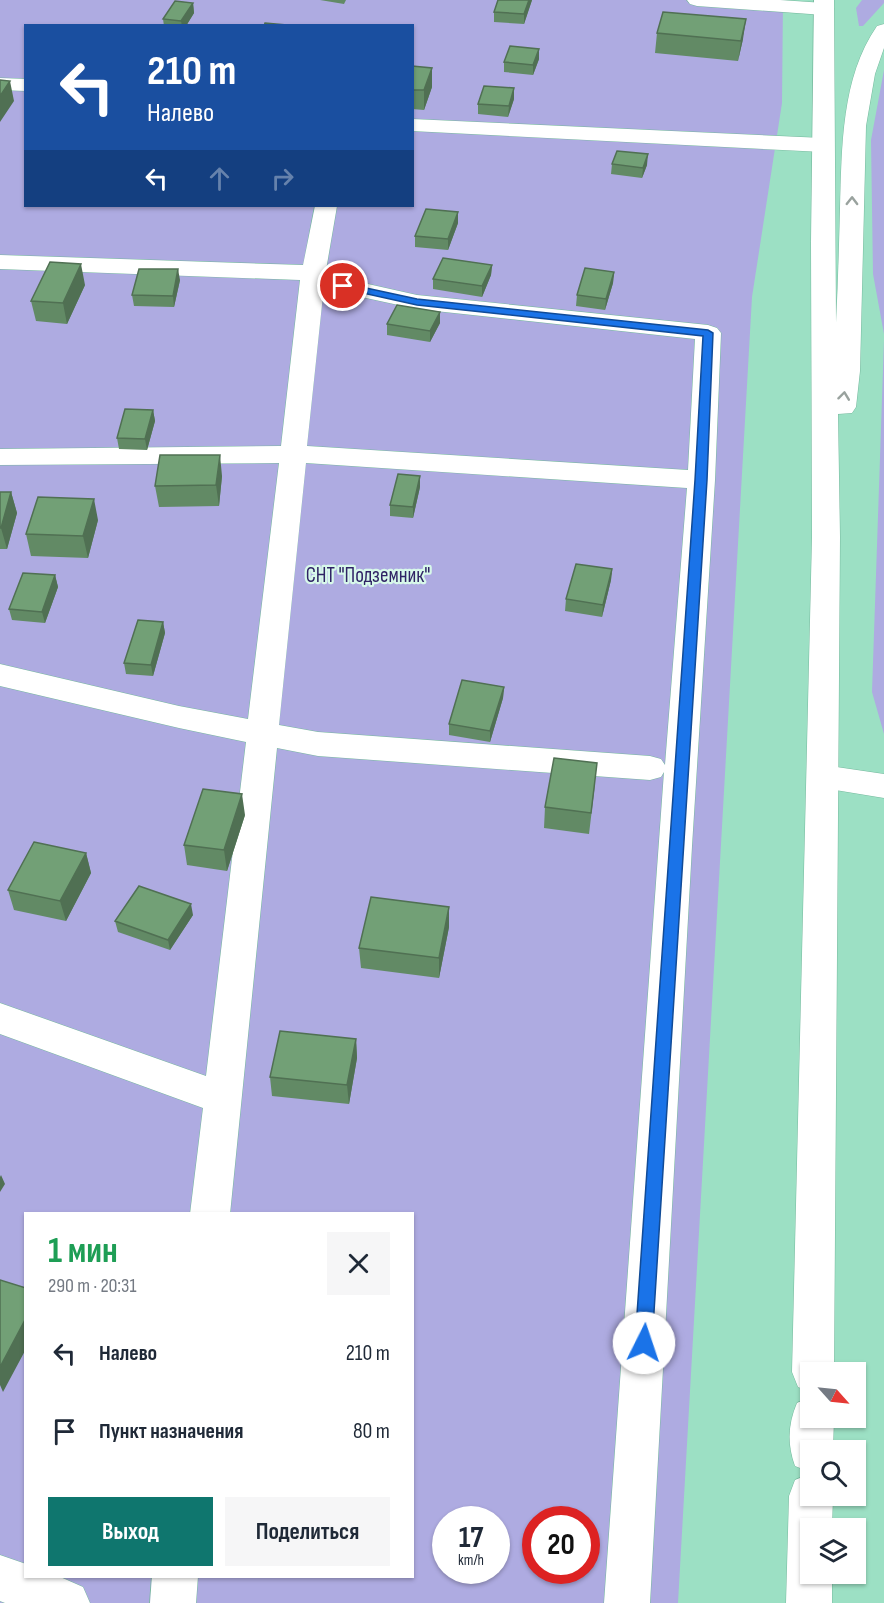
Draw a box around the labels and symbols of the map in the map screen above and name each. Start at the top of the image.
one-way arrow [845,196,858,205]
pin [317,260,368,311]
one-way arrow [837,391,850,400]
park label: СНТ "Подземник" [306,563,430,588]
position arrow [612,1311,676,1375]
north arrow [800,1362,866,1428]
speed limit sign: 20 [522,1506,600,1584]

